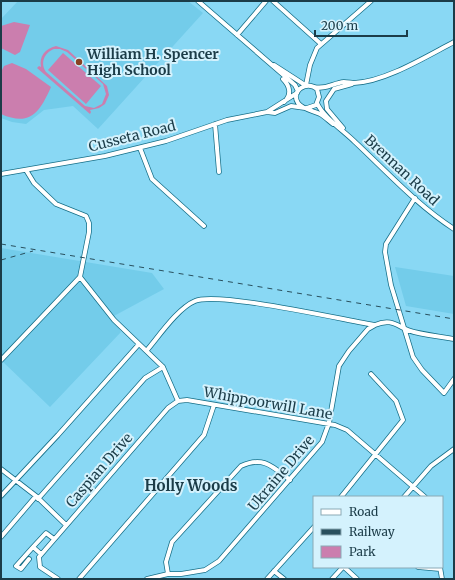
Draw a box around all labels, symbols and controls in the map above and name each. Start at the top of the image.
scale bar [315,12,407,38]
text: 200 m [321,18,358,33]
place label: William H. Spencer High School [86,45,219,79]
marker: William H. Spencer High School [74,57,84,67]
street label: Cusseta Road [87,116,178,156]
street label: Brennan Road [361,131,443,209]
street label: Whippoorwill Lane [201,383,334,423]
street label: Caspian Drive [62,429,136,511]
street label: Ukraine Drive [244,431,318,515]
district label: Holly Woods [144,476,238,495]
legend [313,496,443,568]
text: Road [349,504,378,519]
text: Railway [349,524,395,539]
text: Park [349,544,376,559]

